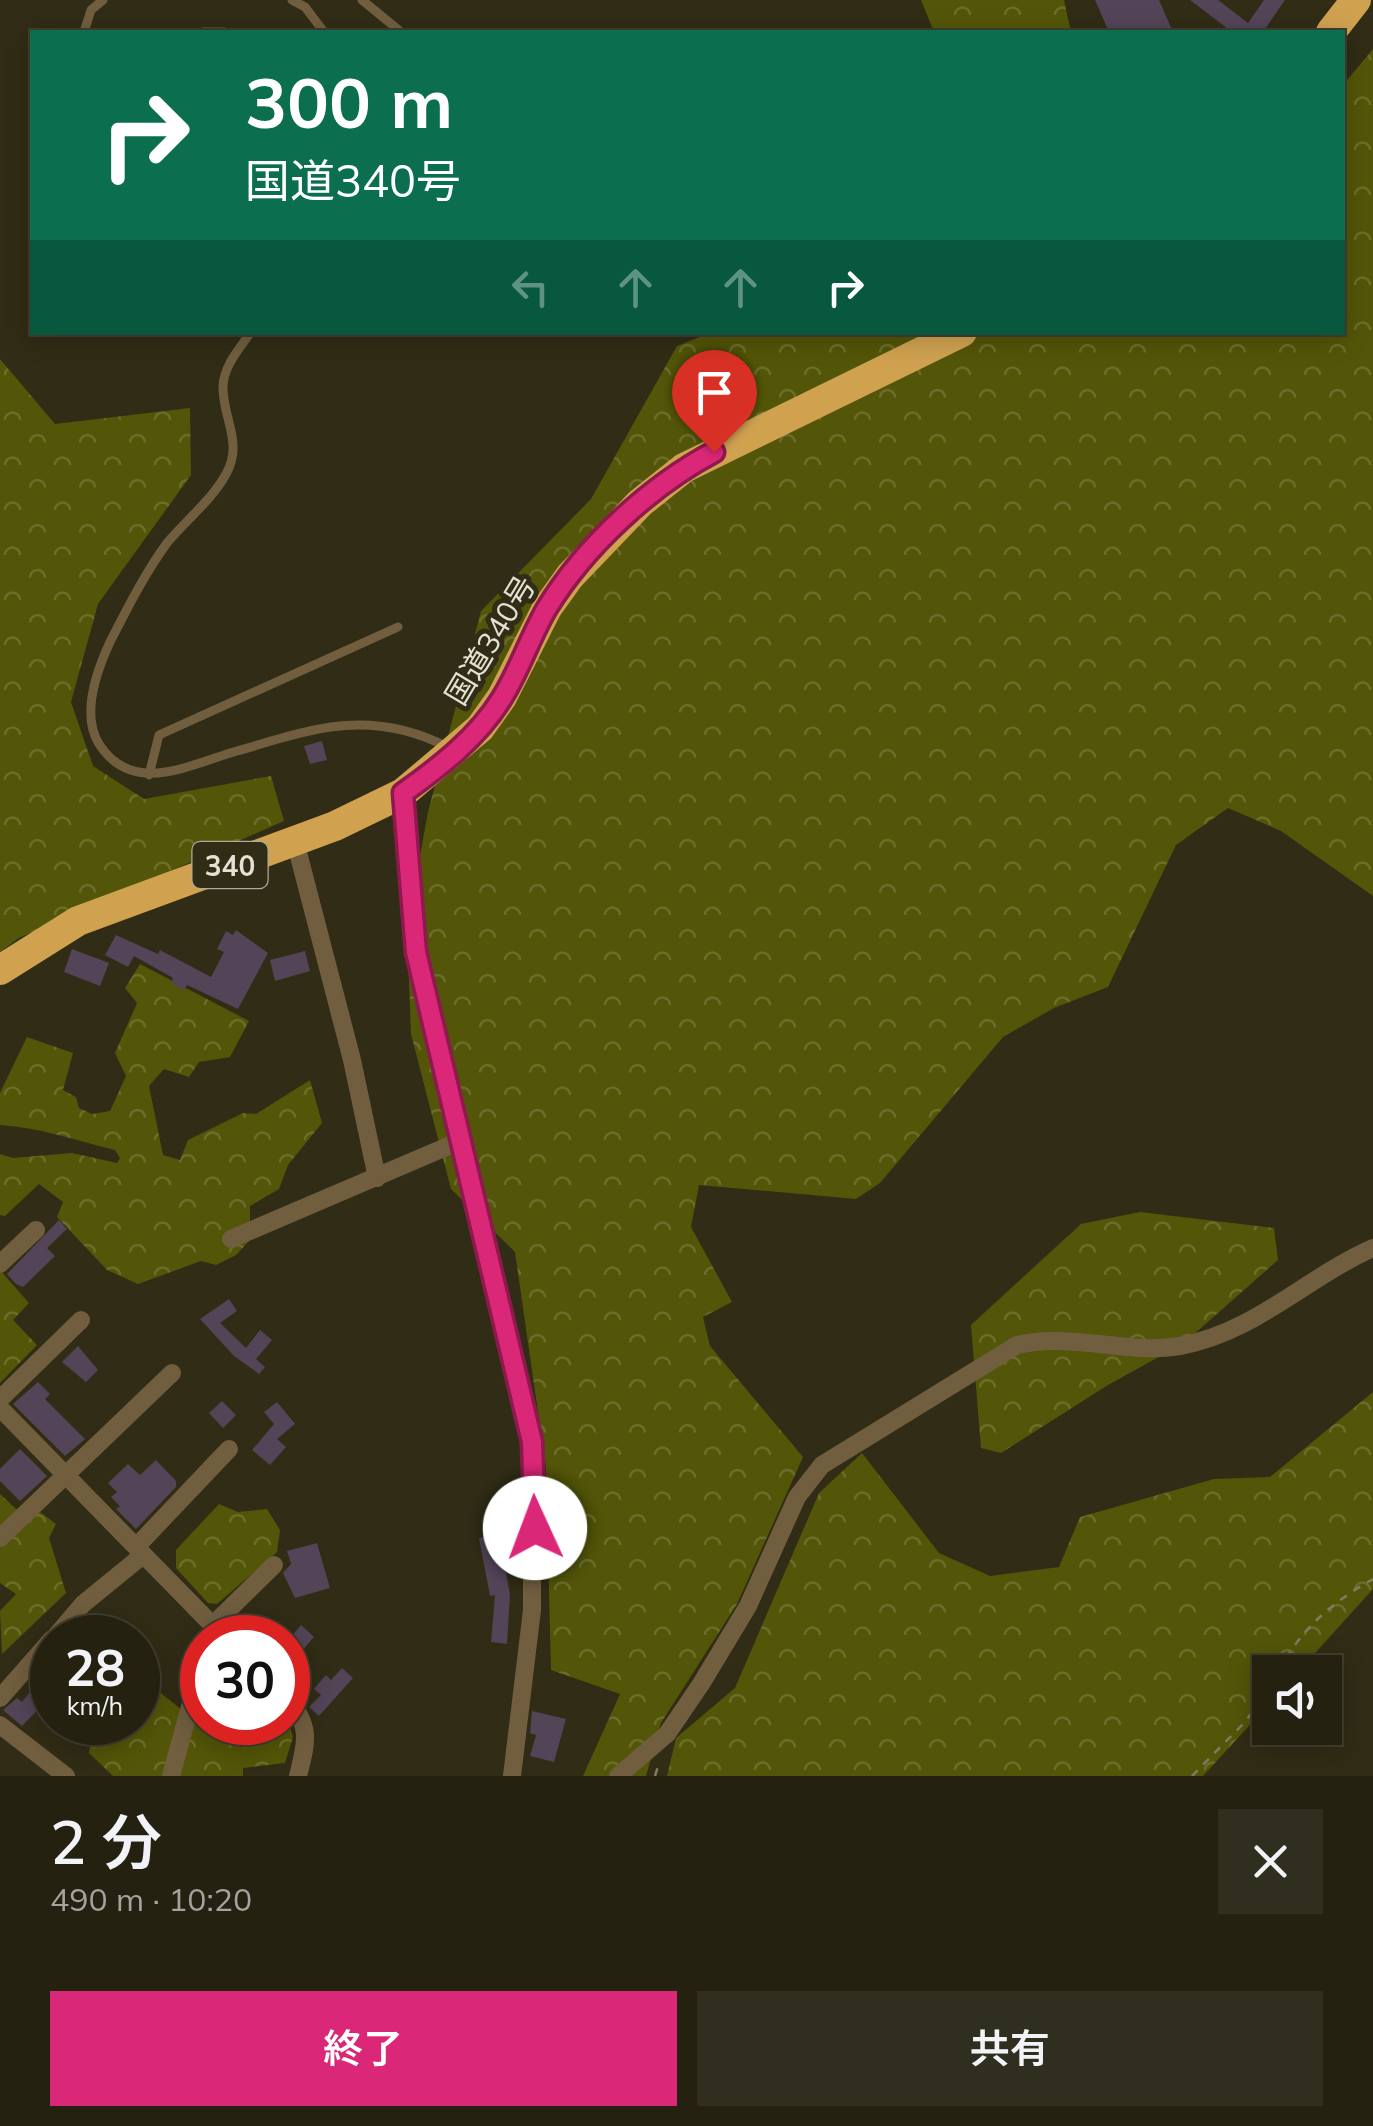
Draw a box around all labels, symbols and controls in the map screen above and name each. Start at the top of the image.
text: 300 m [245,58,453,146]
icon: right [80,70,210,200]
text: 国道340号 [245,152,461,208]
icon: left [503,260,558,315]
icon: ahead [608,260,663,315]
icon: ahead [713,260,768,315]
icon: right [818,260,873,315]
pin [672,350,757,453]
icon: arrive [687,365,742,420]
street label: 国道340号 [437,568,543,712]
road number: 340 [192,842,268,888]
position arrow [483,1476,587,1580]
speed limit sign: 30 [180,1615,310,1745]
text: 28 [65,1636,125,1699]
map controls [1252,1655,1342,1745]
button: sound [1252,1655,1342,1745]
text: km/h [67,1690,123,1721]
text: 2 分 [50,1804,162,1879]
button: close [1218,1809,1323,1914]
text: 490 m · 10:20 [50,1879,252,1919]
button: 終了 [50,1991,677,2106]
button: 共有 [697,1991,1323,2106]

